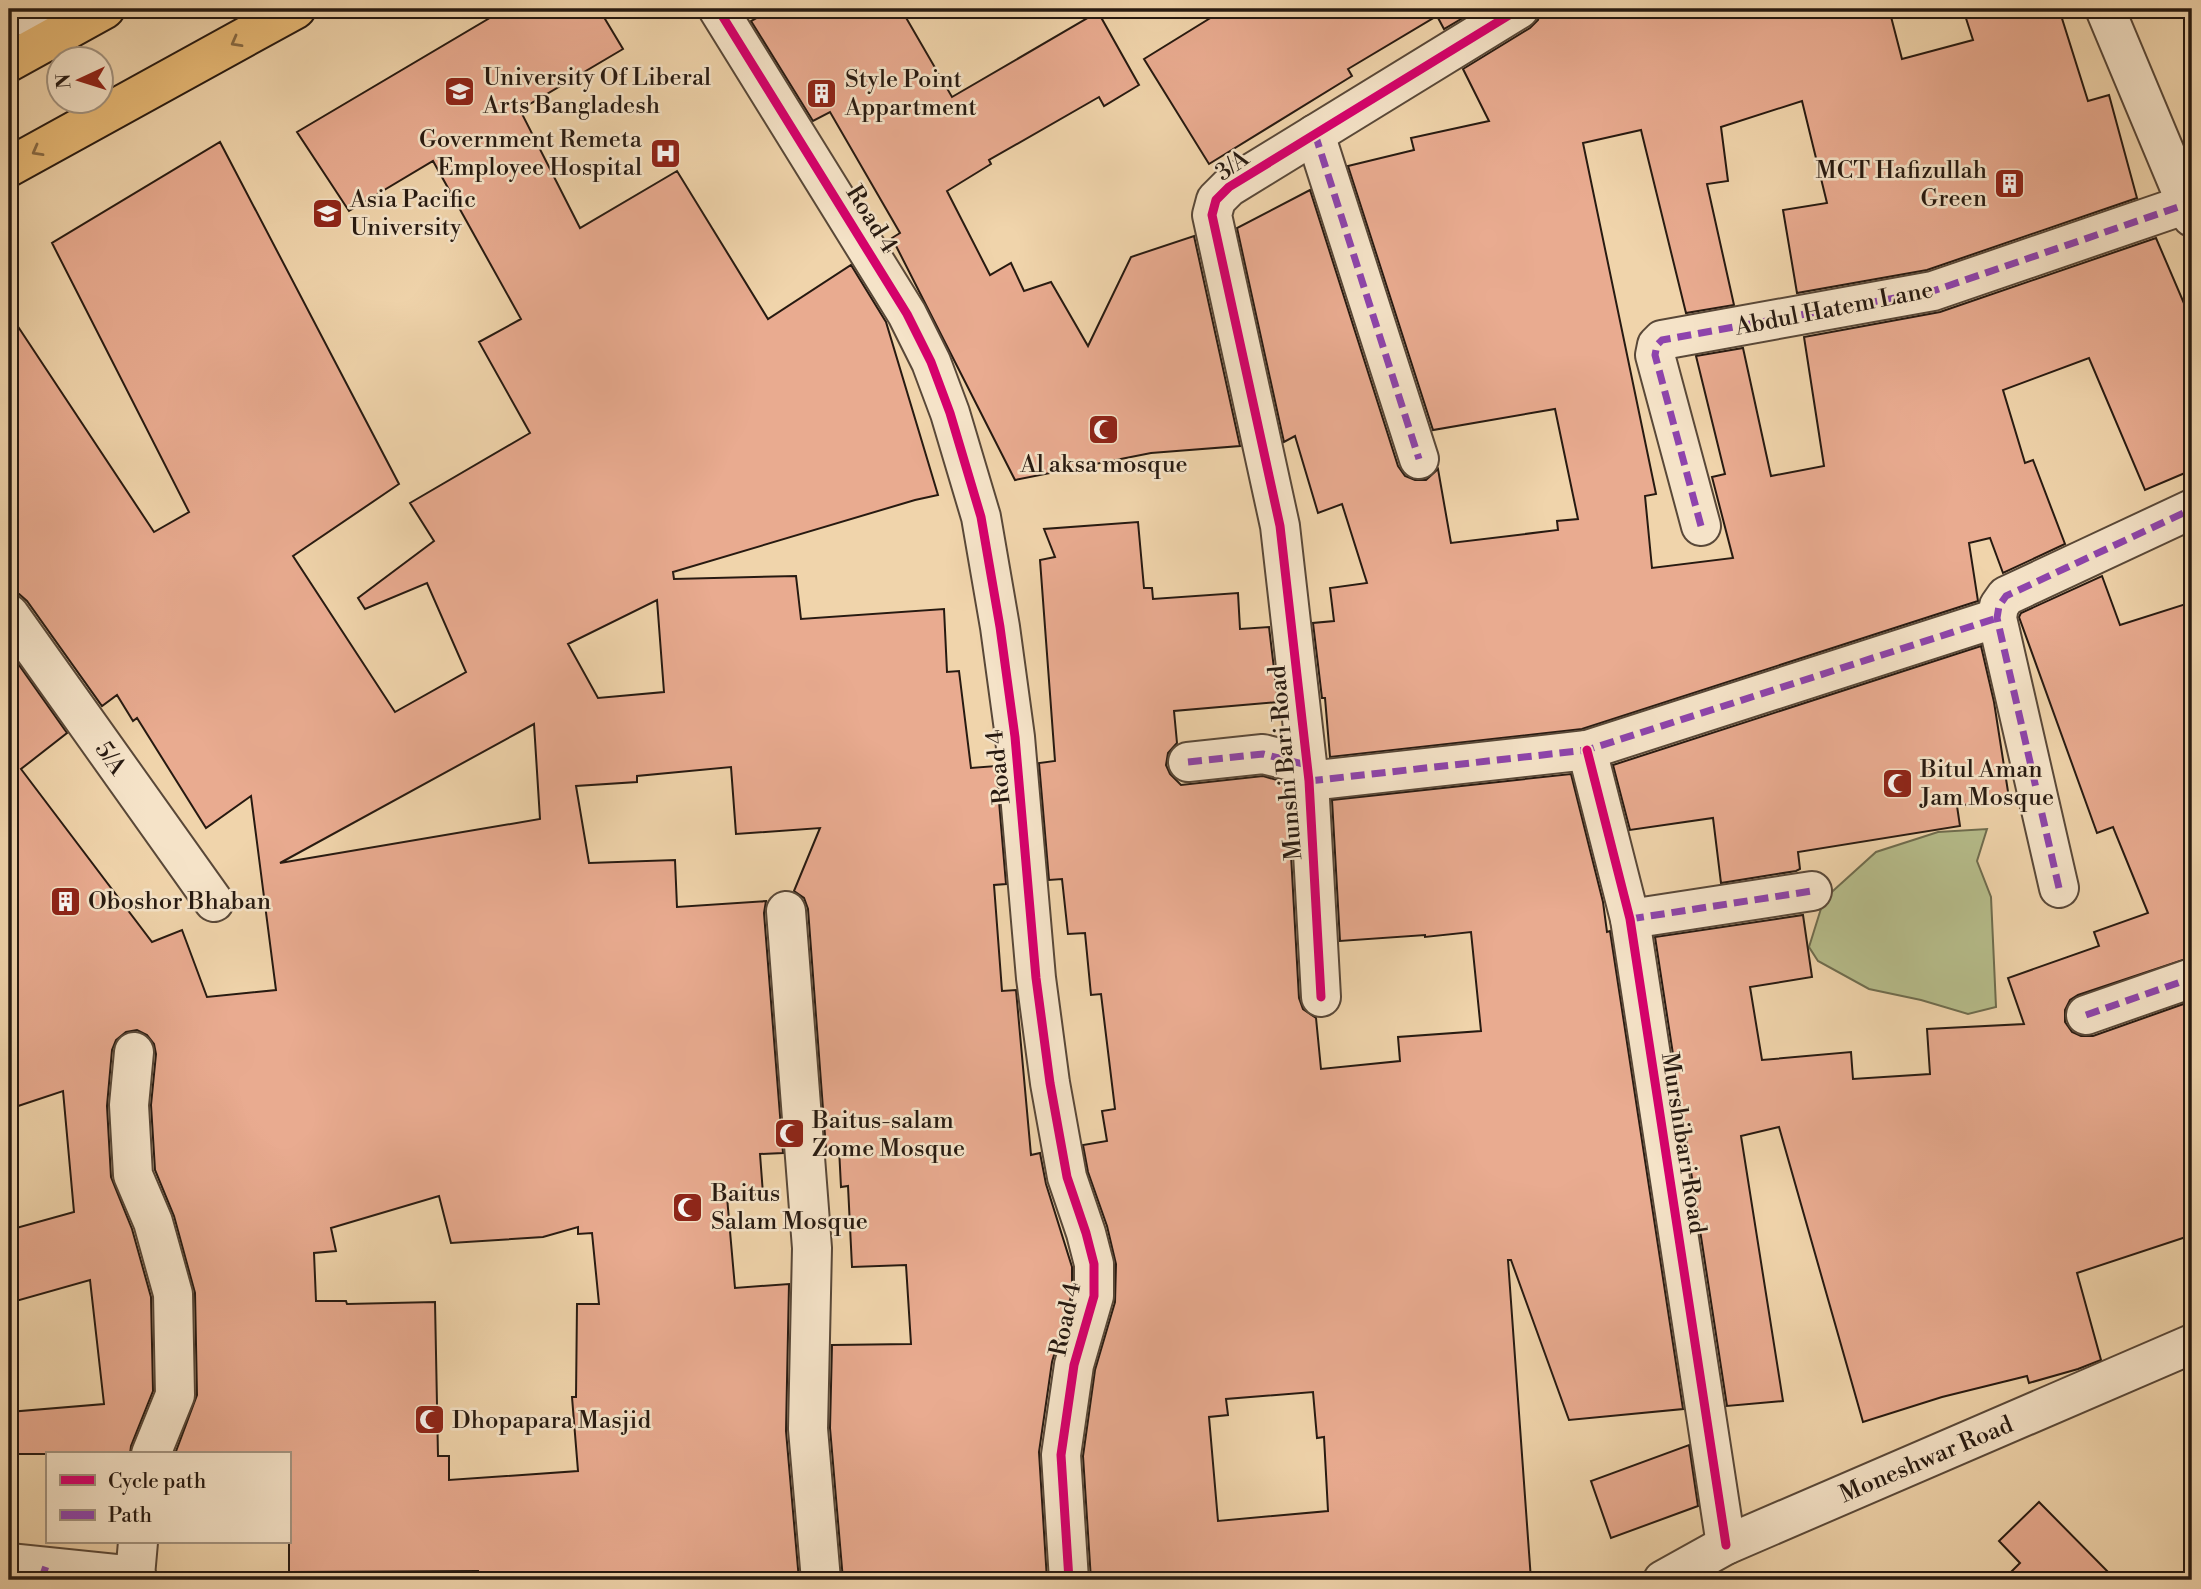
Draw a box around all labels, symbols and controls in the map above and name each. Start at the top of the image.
one-way arrow [231,34,244,47]
north arrow [46,46,116,116]
place label: University Of Liberal Arts Bangladesh [482,63,711,121]
place label: Style Point Appartment [844,65,977,123]
text: N [52,73,77,89]
school or university icon: University Of Liberal Arts Bangladesh [443,74,477,108]
building icon: Style Point Appartment [805,76,839,110]
place label: Government Remeta Employee Hospital [419,125,643,183]
hospital icon: Government Remeta Employee Hospital [648,136,682,170]
one-way arrow [32,143,44,156]
street label: 3/A [1210,143,1256,188]
place label: MCT Hafizullah Green [1815,156,1987,214]
building icon: MCT Hafizullah Green [1993,167,2027,201]
street label: Road 4 [839,180,904,259]
place label: Asia Pacific University [349,185,476,243]
school or university icon: Asia Pacific University [310,196,344,230]
street label: Abdul Hatem Lane [1732,275,1936,343]
mosque icon: Al aksa mosque [1087,413,1121,447]
place label: Al aksa mosque [1019,450,1188,480]
street label: Munshi Bari Road [1263,664,1309,861]
street label: Road 4 [980,728,1018,806]
street label: 5/A [88,736,133,782]
place label: Bitul Aman Jam Mosque [1919,755,2054,813]
mosque icon: Bitul Aman Jam Mosque [1880,766,1914,800]
building icon: Oboshor Bhaban [48,884,82,918]
place label: Oboshor Bhaban [88,887,271,917]
street label: Murshibari Road [1654,1050,1712,1236]
place label: Baitus-salam Zome Mosque [811,1106,965,1164]
mosque icon: Baitus-salam Zome Mosque [772,1117,806,1151]
place label: Baitus Salam Mosque [710,1179,868,1237]
mosque icon: Baitus Salam Mosque [671,1190,705,1224]
street label: Road 4 [1044,1279,1088,1359]
mosque icon: Dhopapara Masjid [412,1403,446,1437]
place label: Dhopapara Masjid [452,1406,652,1436]
street label: Moneshwar Road [1835,1410,2018,1510]
legend [46,1452,290,1544]
text: Cycle path [108,1469,207,1495]
text: Path [108,1503,153,1529]

